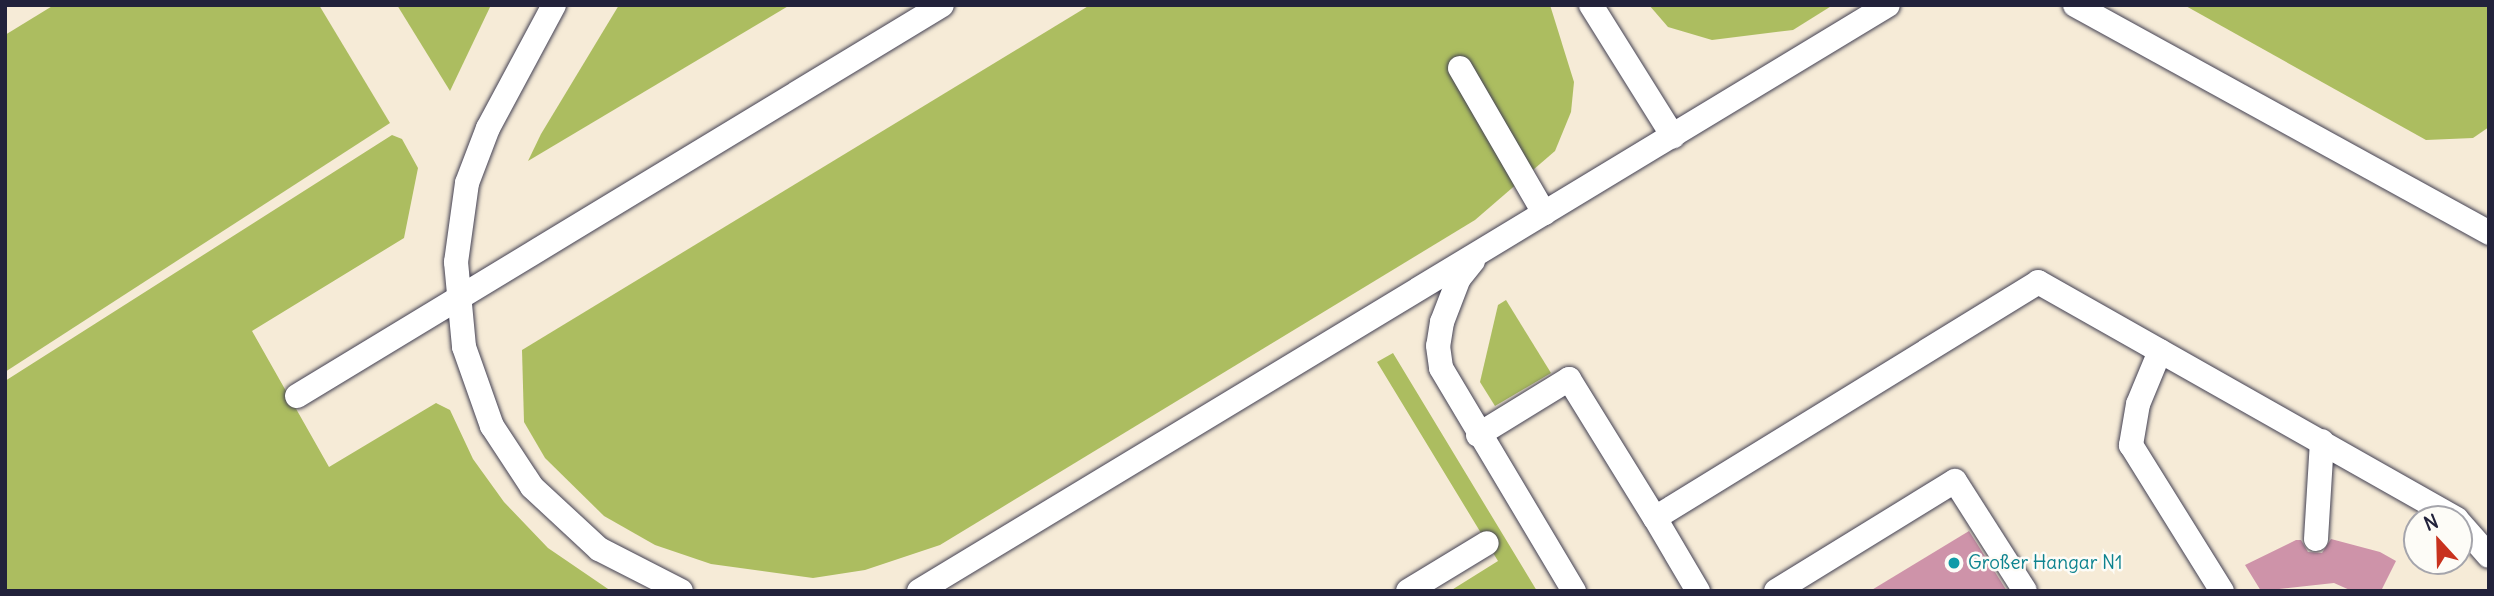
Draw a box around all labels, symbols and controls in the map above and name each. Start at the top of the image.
north arrow [2403,505,2473,575]
text: N [2420,509,2441,536]
place label: Großer Hangar N1 [1968,552,2123,574]
marker: Großer Hangar N1 [1946,555,1962,571]

